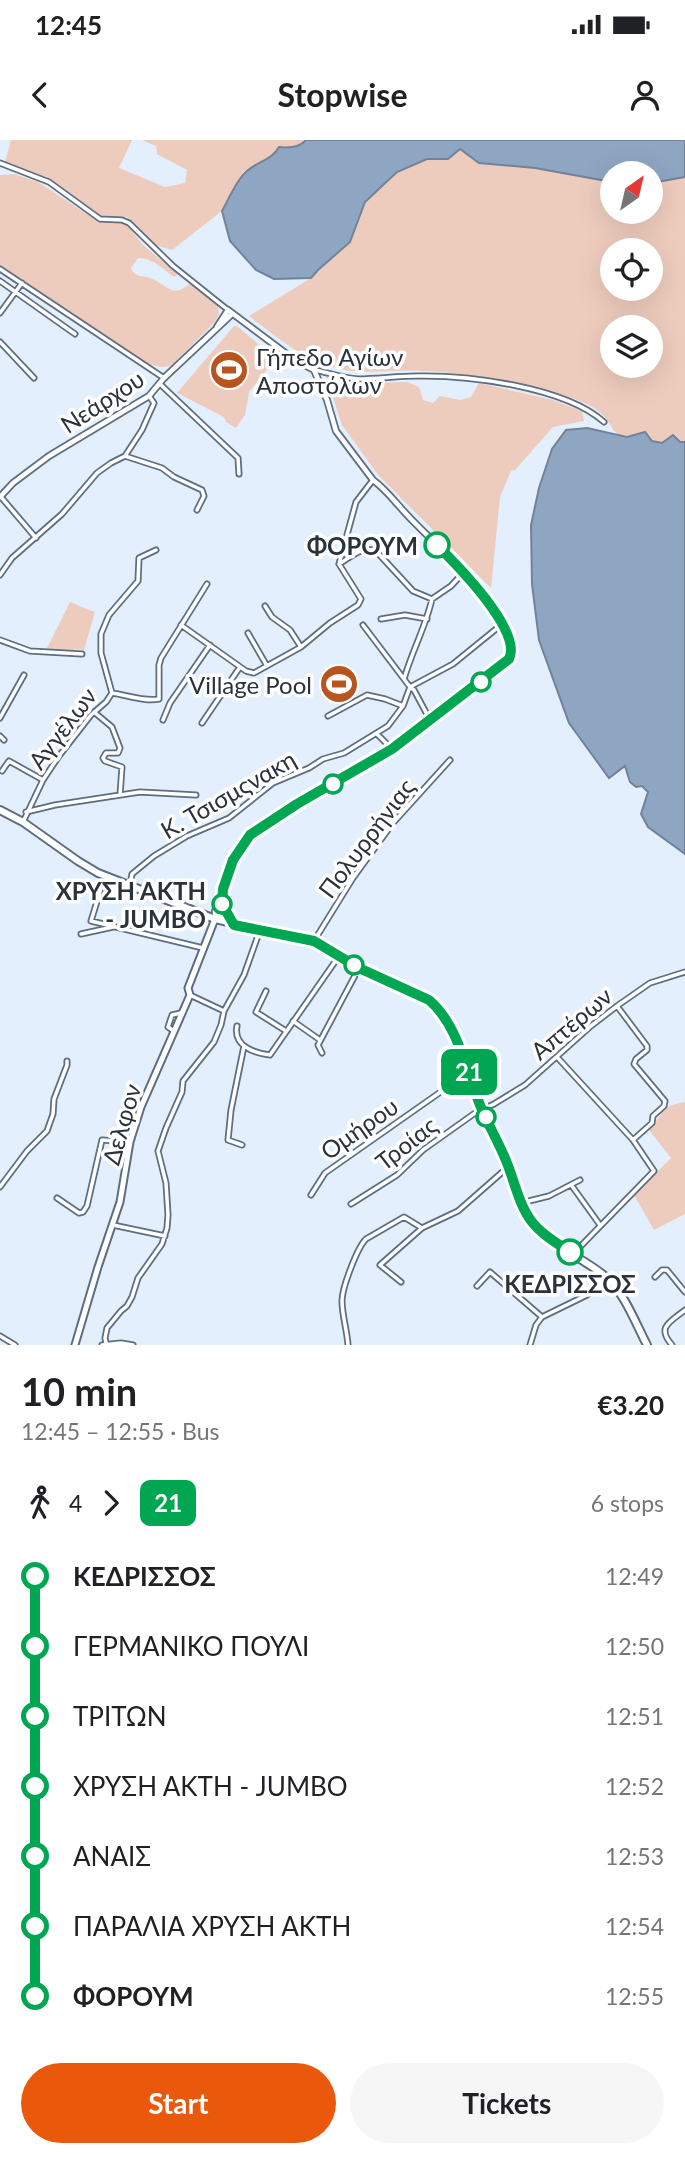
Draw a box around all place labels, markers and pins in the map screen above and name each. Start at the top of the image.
place label: Γήπεδο Αγίων Αποστόλων [256,342,403,399]
sports icon: Γήπεδο Αγίων Αποστόλων [208,349,250,391]
place label: ΦΟΡΟΥΜ [307,531,418,560]
marker: ΦΟΡΟΥΜ [424,532,450,558]
sports icon: Village Pool [318,663,360,705]
place label: Village Pool [189,670,312,699]
unlabelled marker [471,672,491,692]
unlabelled marker [323,774,343,794]
place label: ΧΡΥΣΗ ΑΚΤΗ - JUMBO [56,876,206,933]
marker: ΧΡΥΣΗ ΑΚΤΗ - JUMBO [212,894,232,914]
unlabelled marker [344,955,364,975]
unlabelled marker [476,1107,496,1127]
marker: ΚΕΔΡΙΣΣΟΣ [557,1239,583,1265]
place label: ΚΕΔΡΙΣΣΟΣ [504,1269,636,1298]

